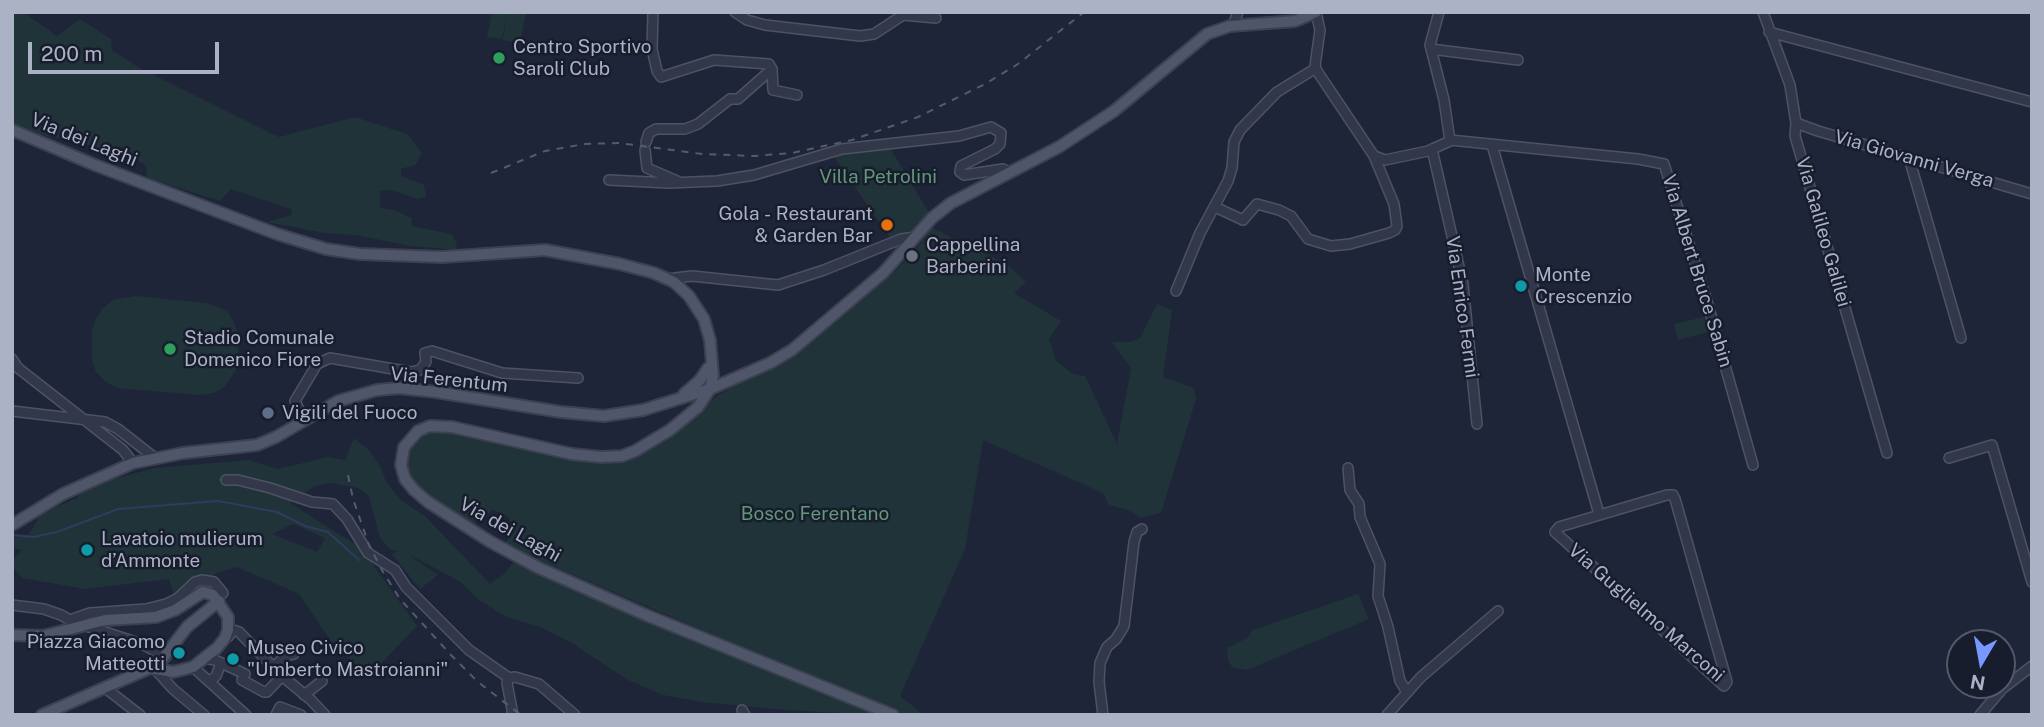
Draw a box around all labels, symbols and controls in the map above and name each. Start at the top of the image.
scale bar [32,28,222,72]
place label: Centro Sportivo Saroli Club [513,36,652,80]
text: 200 m [41,41,102,66]
marker: Centro Sportivo Saroli Club [491,50,507,66]
street label: Via dei Laghi [27,108,141,172]
street label: Via Giovanni Verga [1832,125,1996,193]
street label: Via Galileo Galilei [1791,155,1855,309]
park label: Villa Petrolini [819,166,937,188]
street label: Via Albert Bruce Sabin [1657,172,1737,370]
place label: Gola - Restaurant & Garden Bar [719,203,873,247]
marker: Gola - Restaurant & Garden Bar [879,217,895,233]
place label: Cappellina Barberini [926,234,1020,278]
street label: Via Enrico Fermi [1441,235,1483,379]
marker: Cappellina Barberini [904,248,920,264]
place label: Monte Crescenzio [1535,264,1632,308]
marker: Monte Crescenzio [1513,278,1529,294]
place label: Stadio Comunale Domenico Fiore [184,327,335,371]
marker: Stadio Comunale Domenico Fiore [162,341,178,357]
street label: Via Ferentum [389,363,509,397]
place label: Vigili del Fuoco [282,402,417,424]
marker: Vigili del Fuoco [260,405,276,421]
street label: Via dei Laghi [455,493,565,567]
park label: Bosco Ferentano [741,503,889,525]
place label: Lavatoio mulierum d’Ammonte [101,528,263,572]
street label: Via Guglielmo Marconi [1563,539,1729,687]
marker: Lavatoio mulierum d’Ammonte [79,542,95,558]
north arrow [1946,629,2016,699]
place label: Piazza Giacomo Matteotti [27,631,165,675]
place label: Museo Civico "Umberto Mastroianni" [247,637,448,681]
marker: Piazza Giacomo Matteotti [171,645,187,661]
marker: Museo Civico "Umberto Mastroianni" [225,651,241,667]
text: N [1968,671,1987,695]

